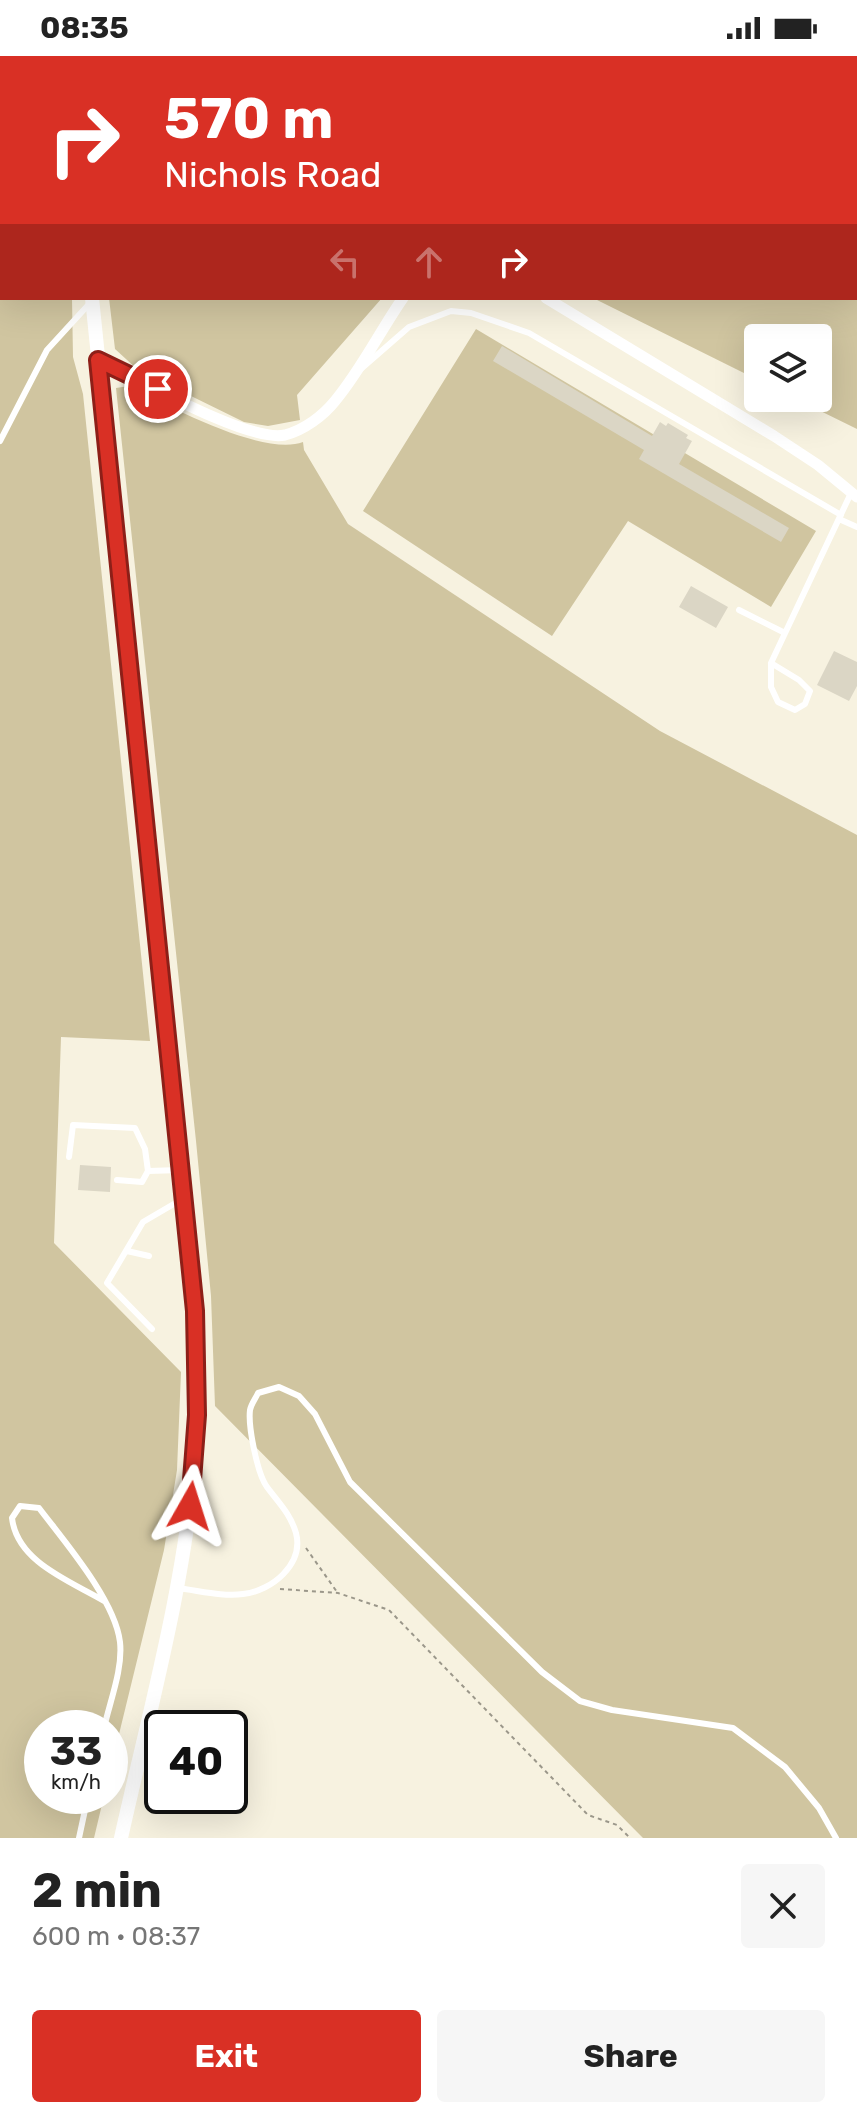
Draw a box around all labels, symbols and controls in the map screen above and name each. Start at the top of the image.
text: 08:35 [40,10,129,46]
text: 570 m [164,86,334,152]
icon: right [32,88,136,192]
text: Nichols Road [164,153,381,196]
icon: left [323,240,367,284]
icon: ahead [407,240,451,284]
icon: right [491,240,535,284]
map controls [744,324,832,412]
button: layers [744,324,832,412]
pin [124,355,192,423]
icon: arrive [136,367,180,411]
position arrow [148,1464,232,1548]
speed limit sign: 40 [144,1710,248,1814]
text: 33 [50,1728,102,1775]
text: km/h [51,1770,101,1794]
text: 2 min [32,1862,162,1919]
button: close [741,1864,825,1948]
text: 600 m · 08:37 [32,1921,200,1952]
button: Exit [32,2010,421,2102]
button: Share [437,2010,825,2102]

